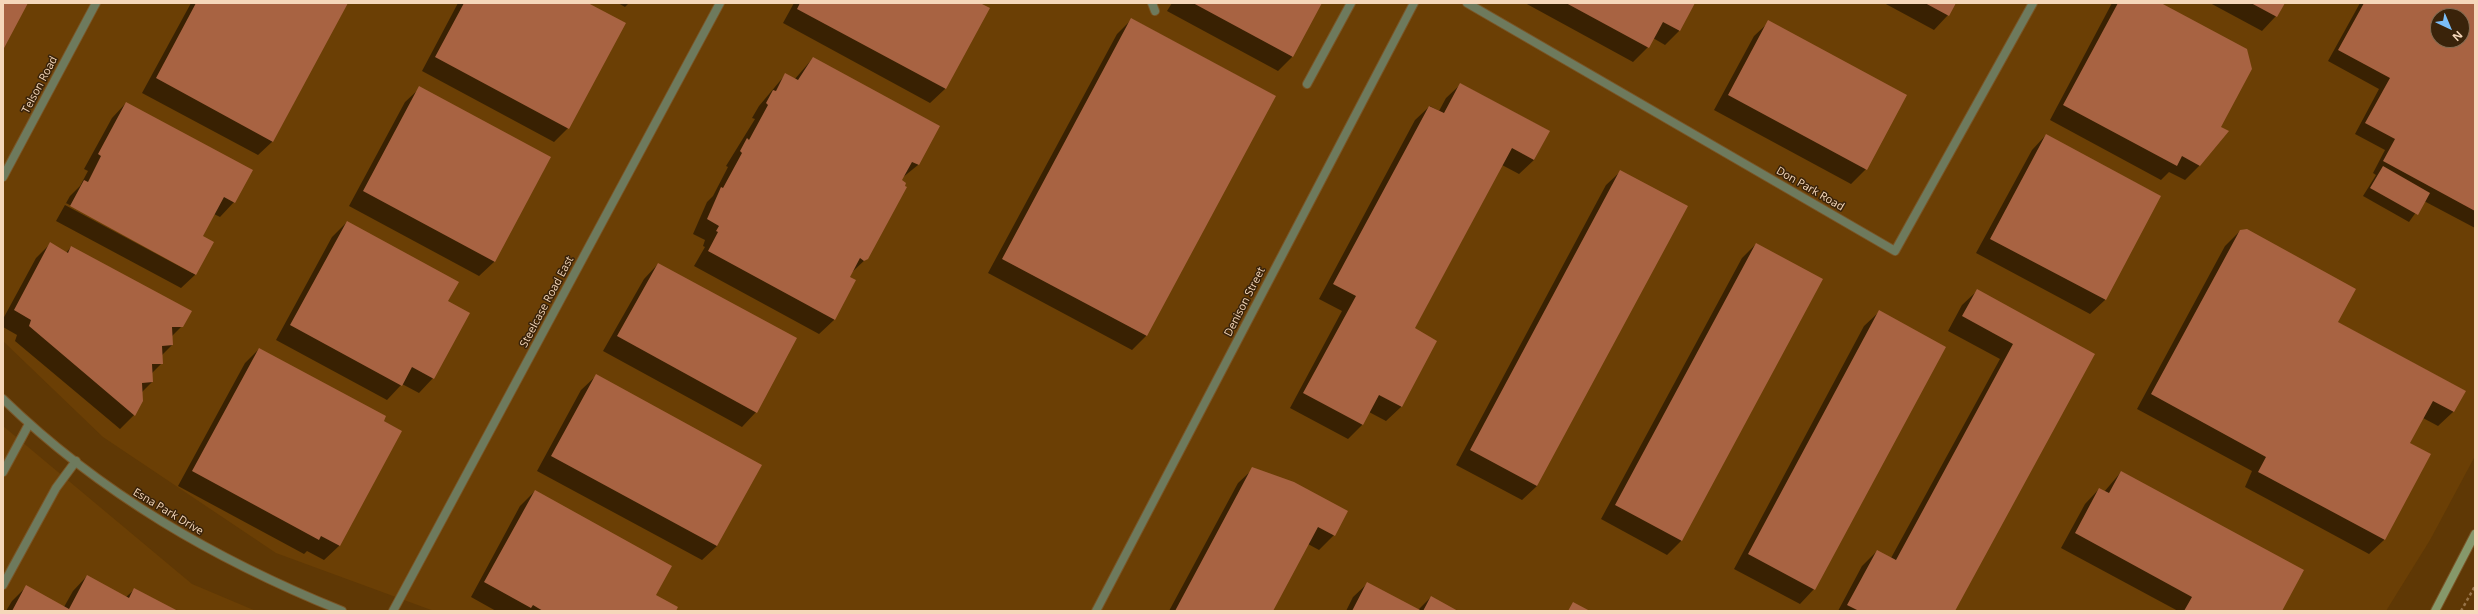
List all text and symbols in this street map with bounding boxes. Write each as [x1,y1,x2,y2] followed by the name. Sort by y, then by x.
[2430,8,2470,48] north arrow
[2450,28,2466,45] text: N
[19,54,61,116] street label: Telson Road
[1774,164,1846,214] street label: Don Park Road
[517,254,577,350] street label: Steelcase Road East
[1222,265,1268,339] street label: Denison Street
[130,486,206,538] street label: Esna Park Drive

